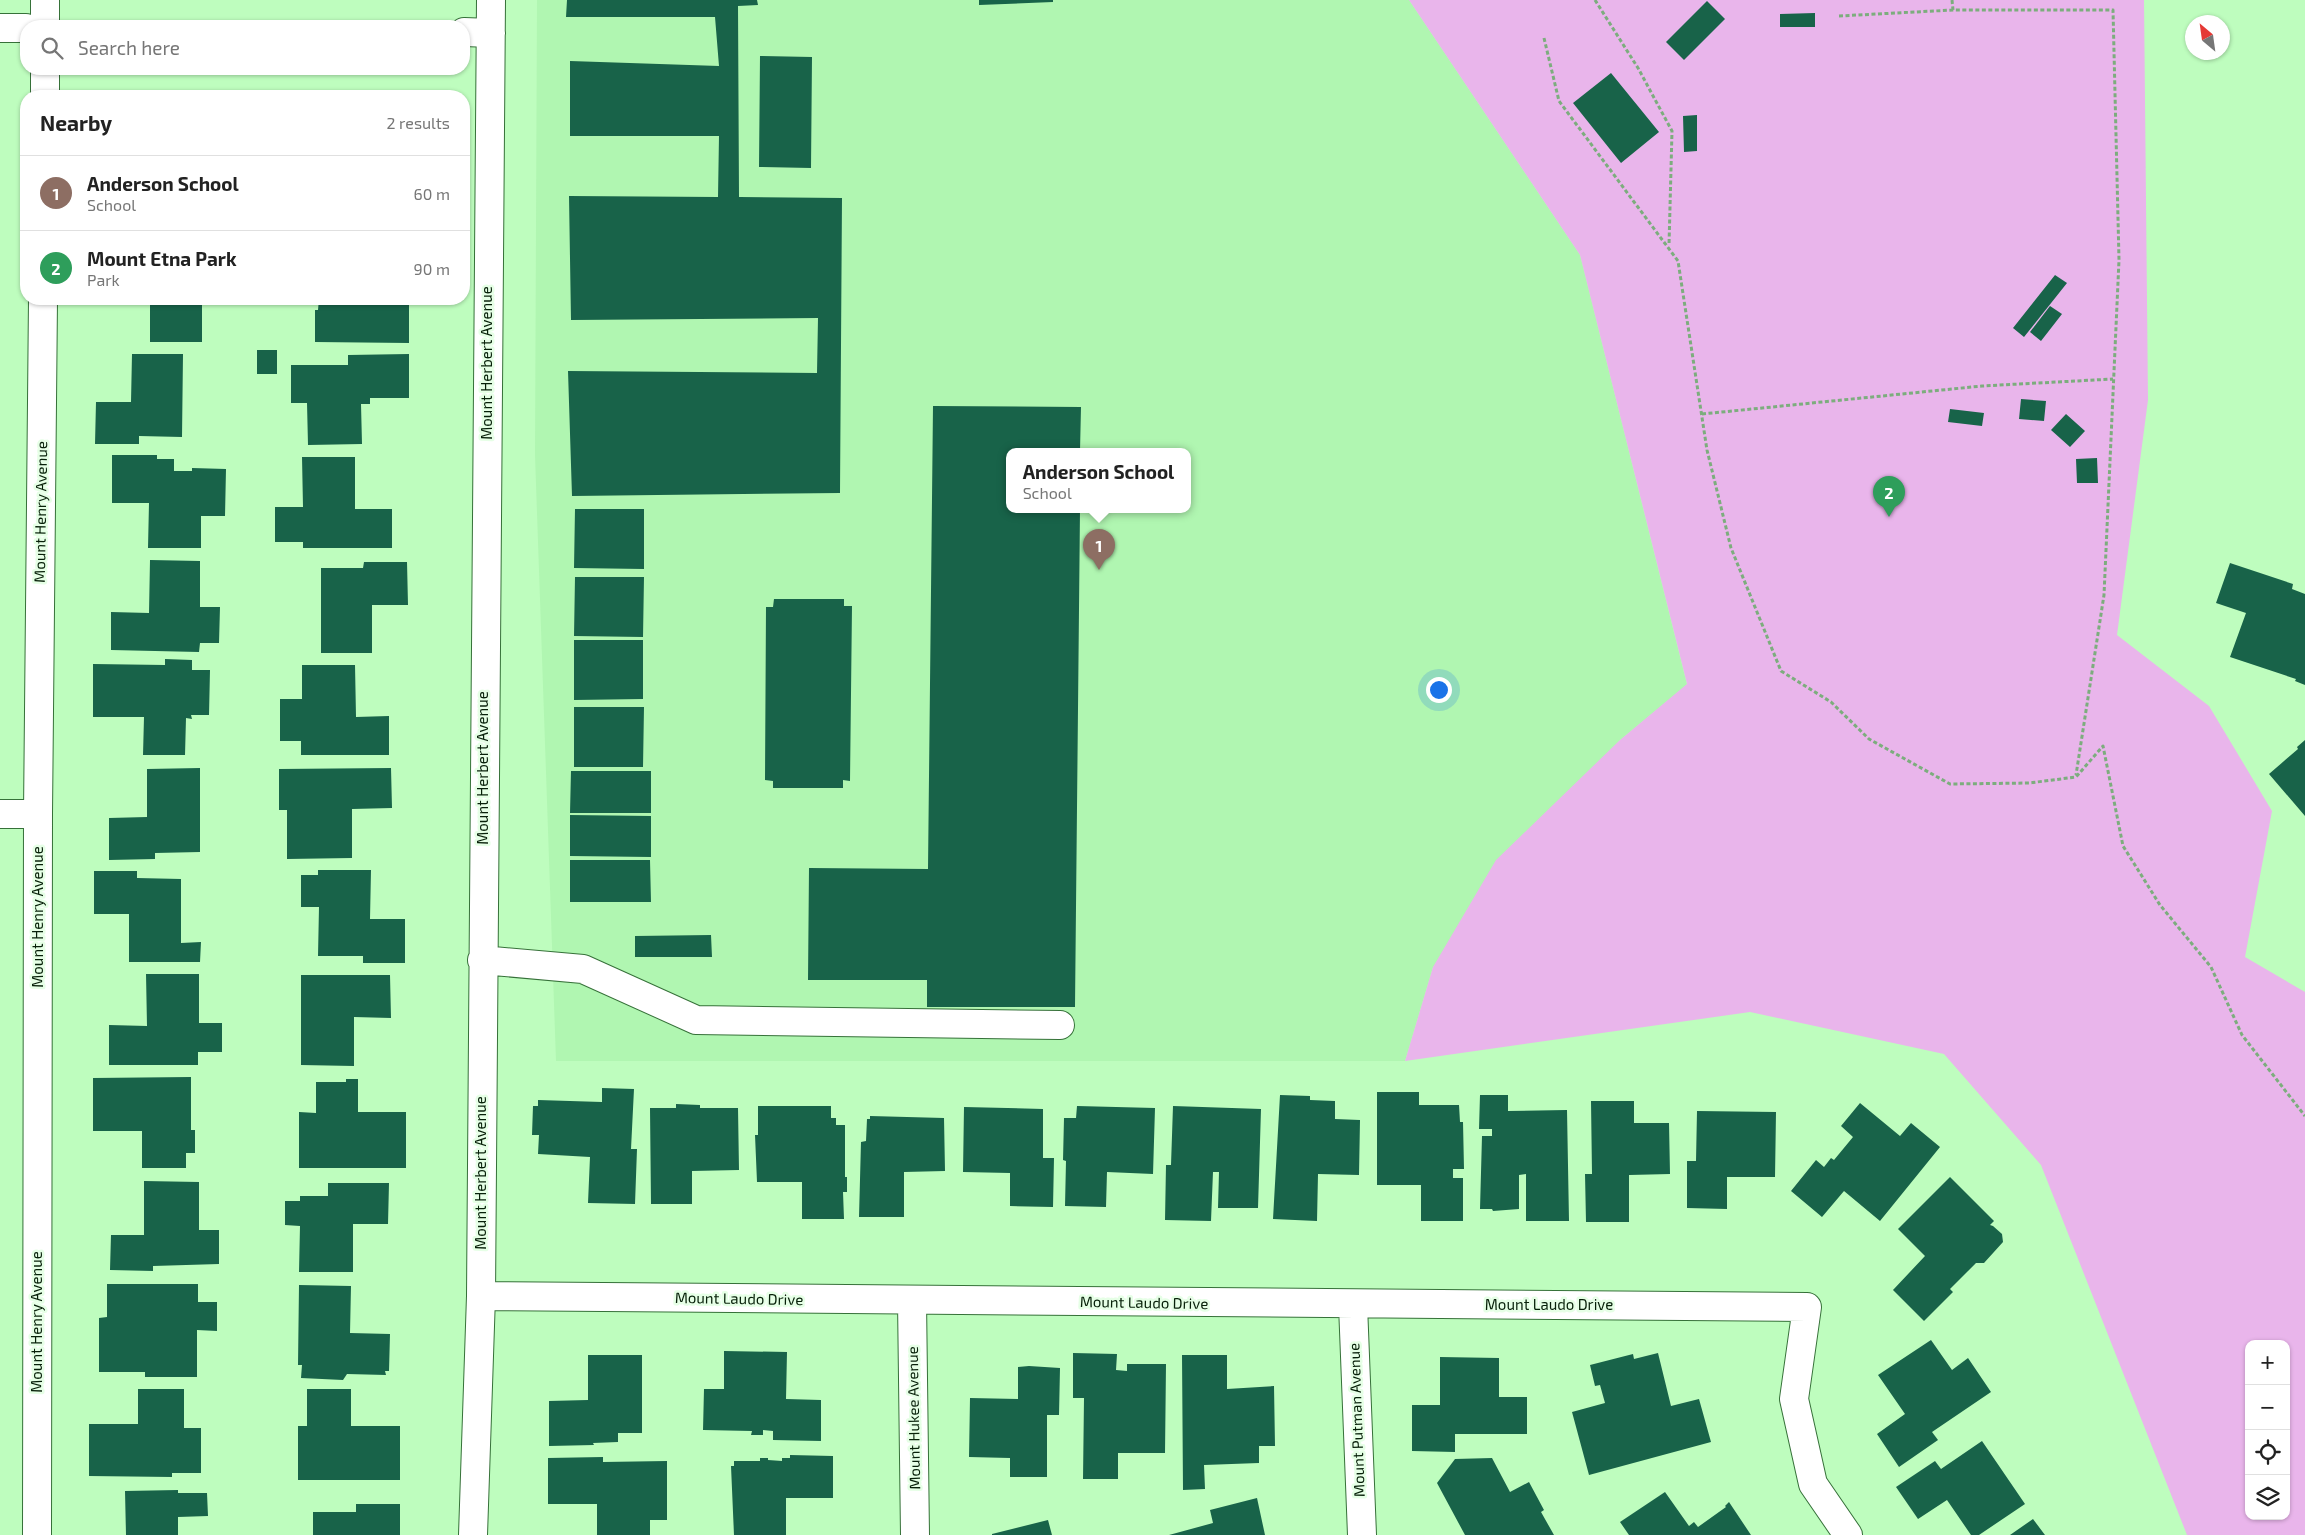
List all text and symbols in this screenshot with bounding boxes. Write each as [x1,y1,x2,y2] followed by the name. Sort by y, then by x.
[2185,15,2230,60] north arrow
[20,20,470,75] search box
[38,34,66,62] icon: search
[78,36,180,59] text: Search here
[40,110,112,135] text: Nearby
[387,113,450,132] text: 2 results
[87,172,239,195] text: Anderson School
[53,184,59,203] text: 1
[414,184,450,203] text: 60 m
[87,195,136,214] text: School
[87,247,237,270] text: Mount Etna Park
[51,259,61,278] text: 2
[414,259,450,278] text: 90 m
[87,270,120,289] text: Park
[477,286,495,440] street label: Mount Herbert Avenue
[30,441,50,583] street label: Mount Henry Avenue
[1006,448,1191,513] popup
[1023,460,1174,483] text: Anderson School
[1873,476,1905,517] pin: 2
[1023,483,1072,502] text: School
[1083,529,1115,570] pin: 1
[1426,677,1452,703] your location
[473,691,491,845] street label: Mount Herbert Avenue
[28,846,46,988] street label: Mount Henry Avenue
[471,1096,489,1250] street label: Mount Herbert Avenue
[27,1251,45,1393] street label: Mount Henry Avenue
[675,1288,803,1308] street label: Mount Laudo Drive
[1080,1292,1208,1312] street label: Mount Laudo Drive
[1485,1295,1613,1313] street label: Mount Laudo Drive
[2245,1340,2290,1520] map controls
[2245,1340,2290,1385] button: +
[1344,1343,1368,1498] street label: Mount Putman Avenue
[903,1346,923,1490] street label: Mount Hukee Avenue
[2245,1385,2290,1430] button: −
[2245,1430,2290,1475] button: locate
[2245,1475,2290,1520] button: layers

